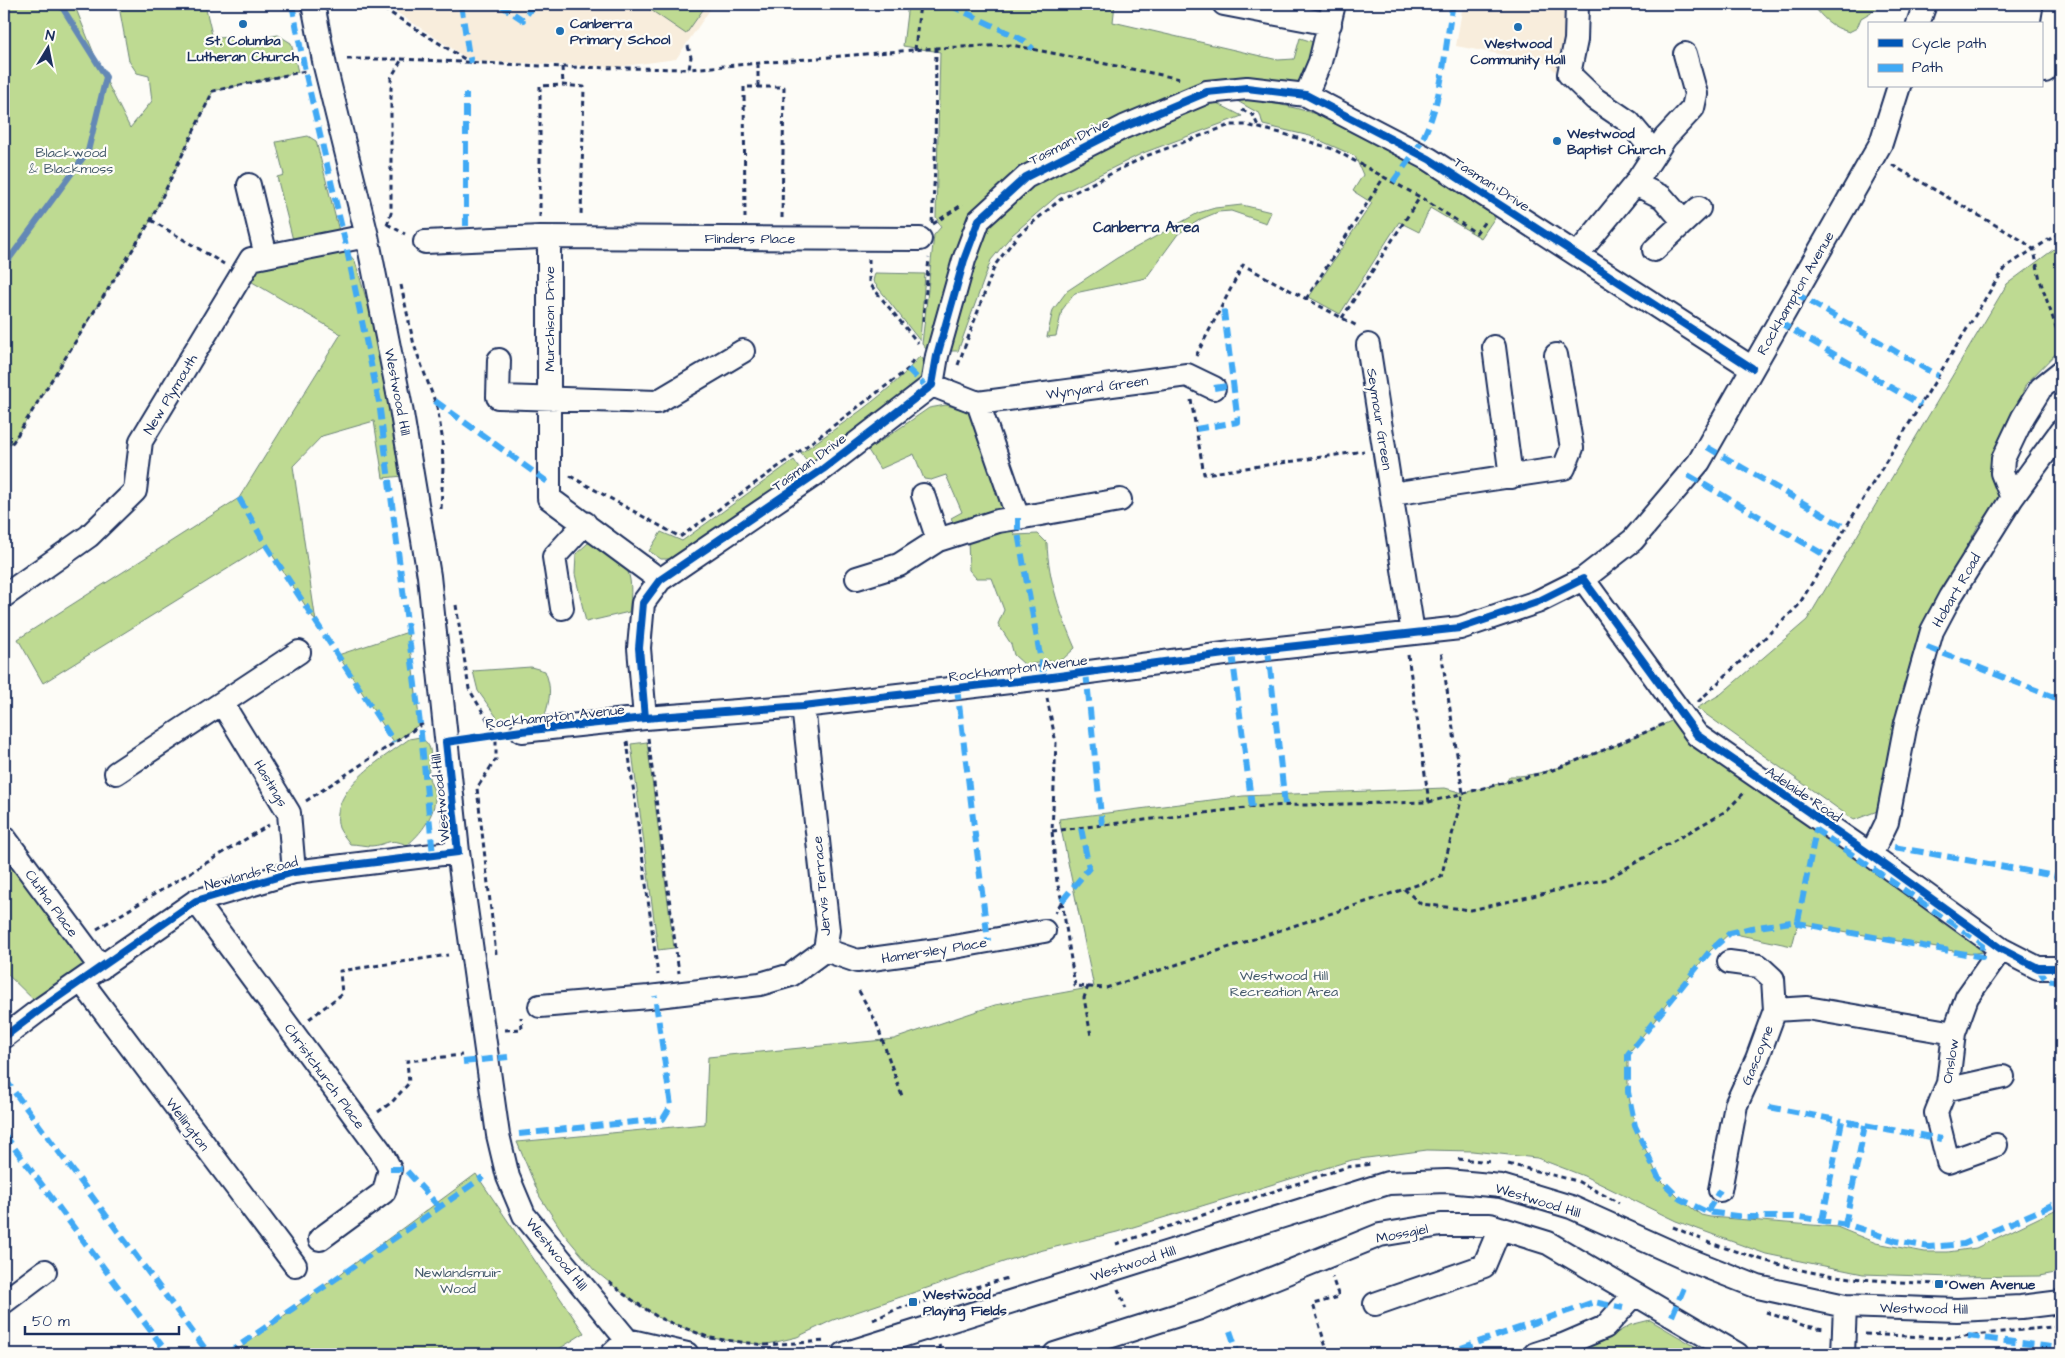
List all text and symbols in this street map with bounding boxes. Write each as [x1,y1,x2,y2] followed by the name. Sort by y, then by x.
[570,14,671,50] place label: Canberra Primary School
[237,18,249,30] marker: St. Columba Lutheran Church
[1512,21,1524,33] marker: Westwood Community Hall
[22,22,72,72] north arrow
[1868,22,2042,88] legend
[554,25,566,37] marker: Canberra Primary School
[44,26,56,47] text: N
[187,31,300,67] place label: St. Columba Lutheran Church
[1912,33,1987,55] text: Cycle path
[1471,34,1566,70] place label: Westwood Community Hall
[1912,57,1943,78] text: Path
[1026,113,1113,171] street label: Tasman Drive
[1566,124,1666,160] place label: Westwood Baptist Church
[1551,135,1563,147] marker: Westwood Baptist Church
[29,143,113,179] park label: Blackwood & Blackmoss
[1449,153,1534,217] street label: Tasman Drive
[1093,217,1199,238] district label: Canberra Area
[1752,228,1840,359] street label: Rockhampton Avenue
[705,229,796,249] street label: Flinders Place
[540,266,560,372] street label: Murchison Drive
[379,347,415,437] street label: Westwood Hill
[139,350,203,438] street label: New Plymouth
[1361,367,1397,472] street label: Seymour Green
[1045,371,1149,405] street label: Wynyard Green
[768,429,851,497] street label: Tasman Drive
[1928,550,1986,631] street label: Hobart Road
[948,651,1089,687] street label: Rockhampton Avenue
[485,700,626,734] street label: Rockhampton Avenue
[426,753,456,843] street label: Westwood Hill
[248,756,292,811] street label: Hastings
[1762,762,1845,828] street label: Adelaide Road
[808,835,836,937] street label: Jervis Terrace
[202,852,300,896] street label: Newlands Road
[20,866,83,942] street label: Clutha Place
[880,933,989,969] street label: Hamersley Place
[1230,966,1338,1002] park label: Westwood Hill Recreation Area
[279,1020,370,1134] street label: Christchurch Place
[1737,1022,1779,1088] street label: Gascoyne
[1938,1037,1964,1085] street label: Onslow
[161,1094,214,1155] street label: Wellington
[1493,1178,1583,1223] street label: Westwood Hill
[521,1214,592,1295] street label: Westwood Hill
[1374,1219,1430,1249] street label: Mossgiel
[1088,1241,1178,1287] street label: Westwood Hill
[415,1263,501,1299] park label: Newlandsmuir Wood
[1949,1275,2036,1295] place label: Owen Avenue
[1933,1278,1945,1290] marker: Owen Avenue
[922,1285,1007,1322] place label: Westwood Playing Fields
[907,1296,919,1308] marker: Westwood Playing Fields
[1880,1298,1968,1320] street label: Westwood Hill
[25,1303,179,1335] scale bar
[32,1311,70,1332] text: 50 m

